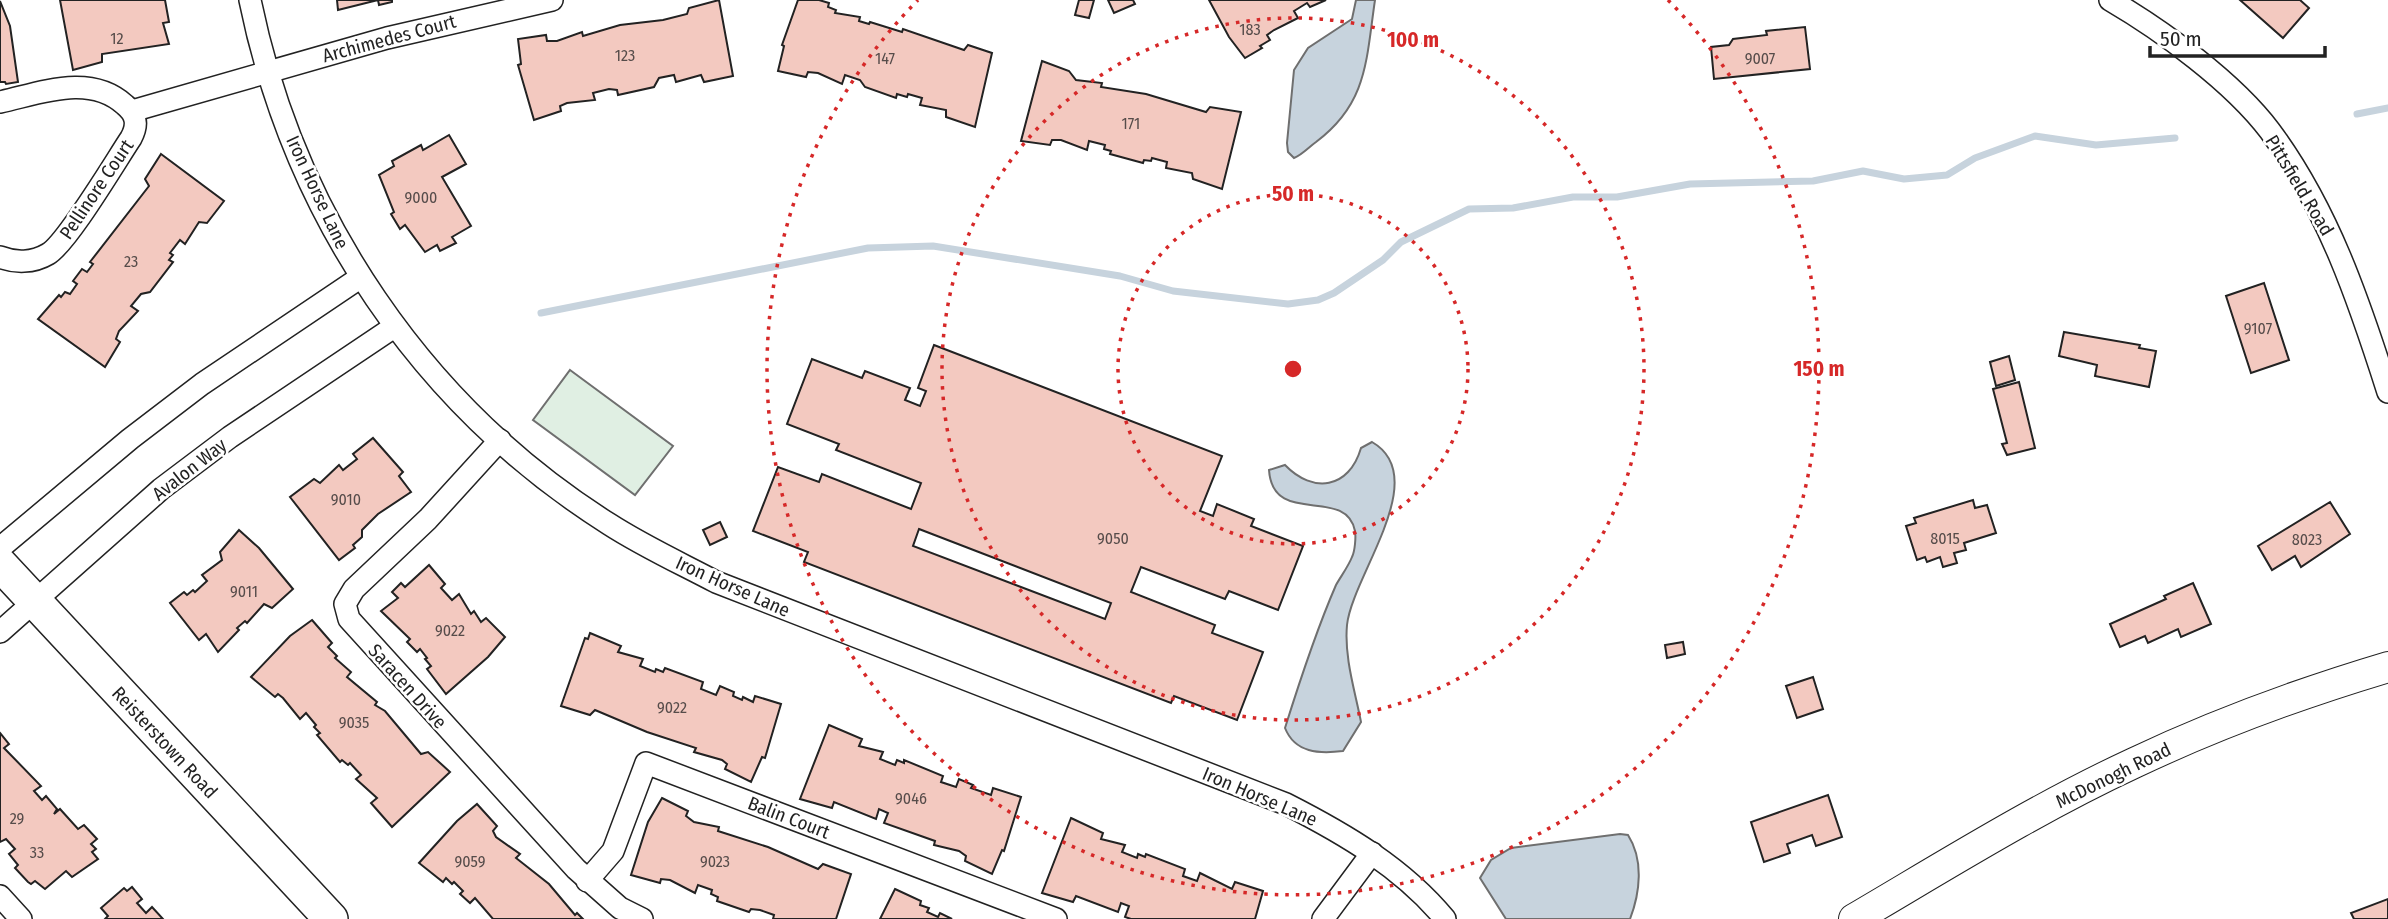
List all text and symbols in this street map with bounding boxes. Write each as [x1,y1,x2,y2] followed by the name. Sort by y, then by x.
[320,9,459,67] street label: Archimedes Court
[2150,14,2325,58] scale bar
[1239,20,1261,39] house number: 183
[2160,26,2202,52] text: 50 m
[1387,27,1439,53] text: 100 m
[110,29,124,48] house number: 12
[615,46,635,65] house number: 123
[875,49,896,68] house number: 147
[1745,49,1776,68] house number: 9007
[1122,114,1140,133] house number: 171
[2260,131,2339,240] street label: Pittsfield Road
[281,132,354,253] street label: Iron Horse Lane
[55,134,139,244] street label: Pellinore Court
[1272,181,1314,207] text: 50 m
[405,188,437,207] house number: 9000
[124,252,138,271] house number: 23
[2244,319,2273,338] house number: 9107
[1793,356,1845,382] text: 150 m
[1281,357,1305,381] centre of rings
[148,433,231,506] street label: Avalon Way
[331,490,361,509] house number: 9010
[1097,529,1129,548] house number: 9050
[1930,529,1960,548] house number: 8015
[2292,530,2322,549] house number: 8023
[672,551,793,622] street label: Iron Horse Lane
[230,582,258,601] house number: 9011
[435,621,465,640] house number: 9022
[364,639,452,733] street label: Saracen Drive
[107,682,222,803] street label: Reisterstown Road
[657,698,687,717] house number: 9022
[339,713,369,732] house number: 9035
[2052,738,2175,813] street label: McDonogh Road
[1199,762,1321,831] street label: Iron Horse Lane
[895,789,927,808] house number: 9046
[745,791,834,844] street label: Balin Court
[10,809,25,828] house number: 29
[30,843,44,862] house number: 33
[455,852,486,871] house number: 9059
[700,852,730,871] house number: 9023

